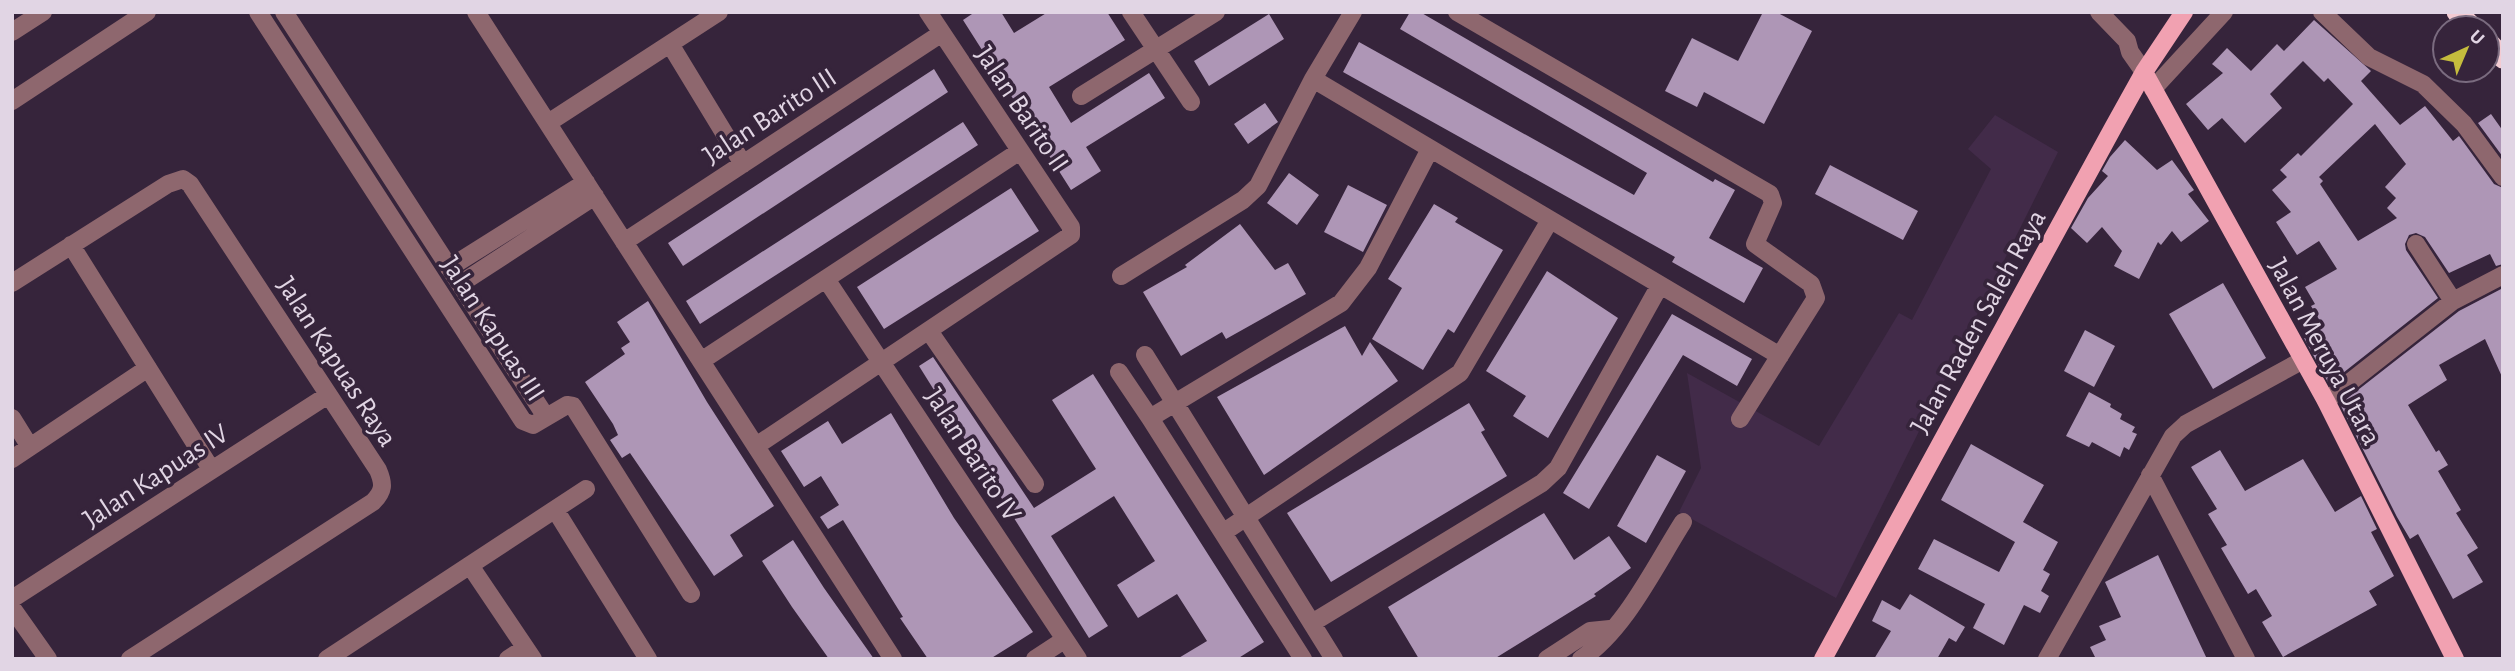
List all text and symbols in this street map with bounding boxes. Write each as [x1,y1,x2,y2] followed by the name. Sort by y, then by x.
[2431,14,2501,84] north arrow
[2466,27,2488,49] text: U
[969,41,1074,177] street label: Jalan Barito II
[698,63,842,170] street label: Jalan Barito III
[1906,206,2052,438] street label: Jalan Raden Saleh Raya
[435,252,549,407] street label: Jalan Kapuas III
[2263,254,2385,450] street label: Jalan Meruya Utara
[271,272,402,452] street label: Jalan Kapuas Raya
[919,383,1026,527] street label: Jalan Barito IV
[78,419,234,534] street label: Jalan Kapuas IV

